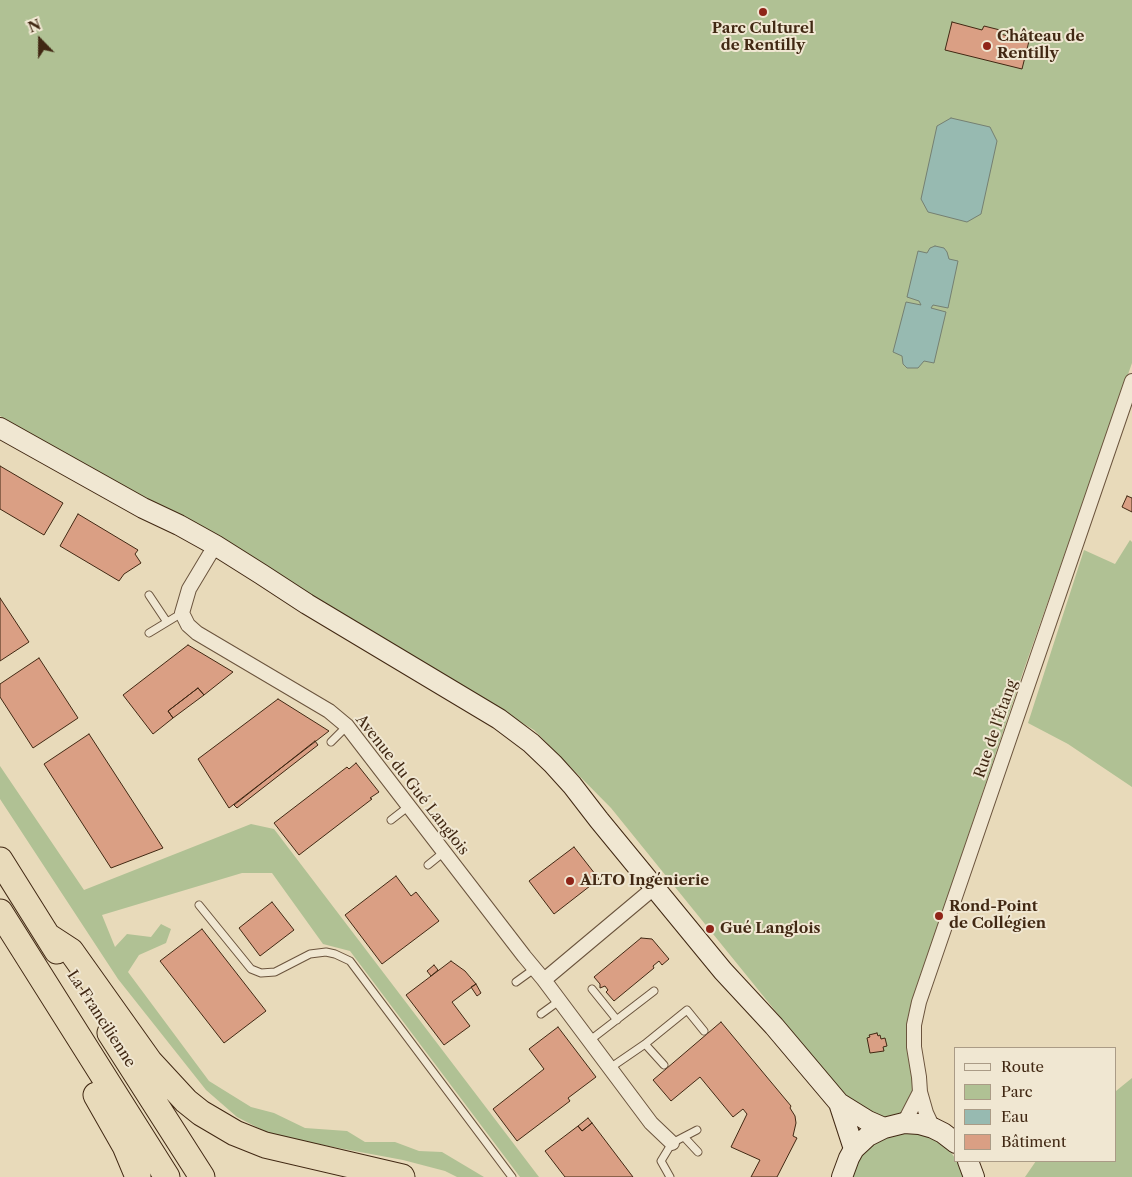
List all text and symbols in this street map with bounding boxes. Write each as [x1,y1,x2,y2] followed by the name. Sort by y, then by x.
[757,6,769,18] marker: Parc Culturel de Rentilly
[15,15,65,65] north arrow
[25,15,43,37] text: N
[712,20,814,55] place label: Parc Culturel de Rentilly
[997,28,1084,63] place label: Château de Rentilly
[981,40,993,52] marker: Château de Rentilly
[971,678,1021,780] street label: Rue de l'Étang
[352,711,472,859] street label: Avenue du Gué Langlois
[580,872,709,890] place label: ALTO Ingénierie
[564,875,576,887] marker: ALTO Ingénierie
[949,898,1046,933] place label: Rond-Point de Collégien
[933,910,945,922] marker: Rond-Point de Collégien
[720,920,820,938] place label: Gué Langlois
[704,923,716,935] marker: Gué Langlois
[63,967,139,1071] street label: La Francilienne
[954,1047,1117,1162] legend
[1001,1057,1044,1076] text: Route
[1001,1082,1033,1101] text: Parc
[1001,1107,1029,1126] text: Eau
[1001,1132,1066,1151] text: Bâtiment

